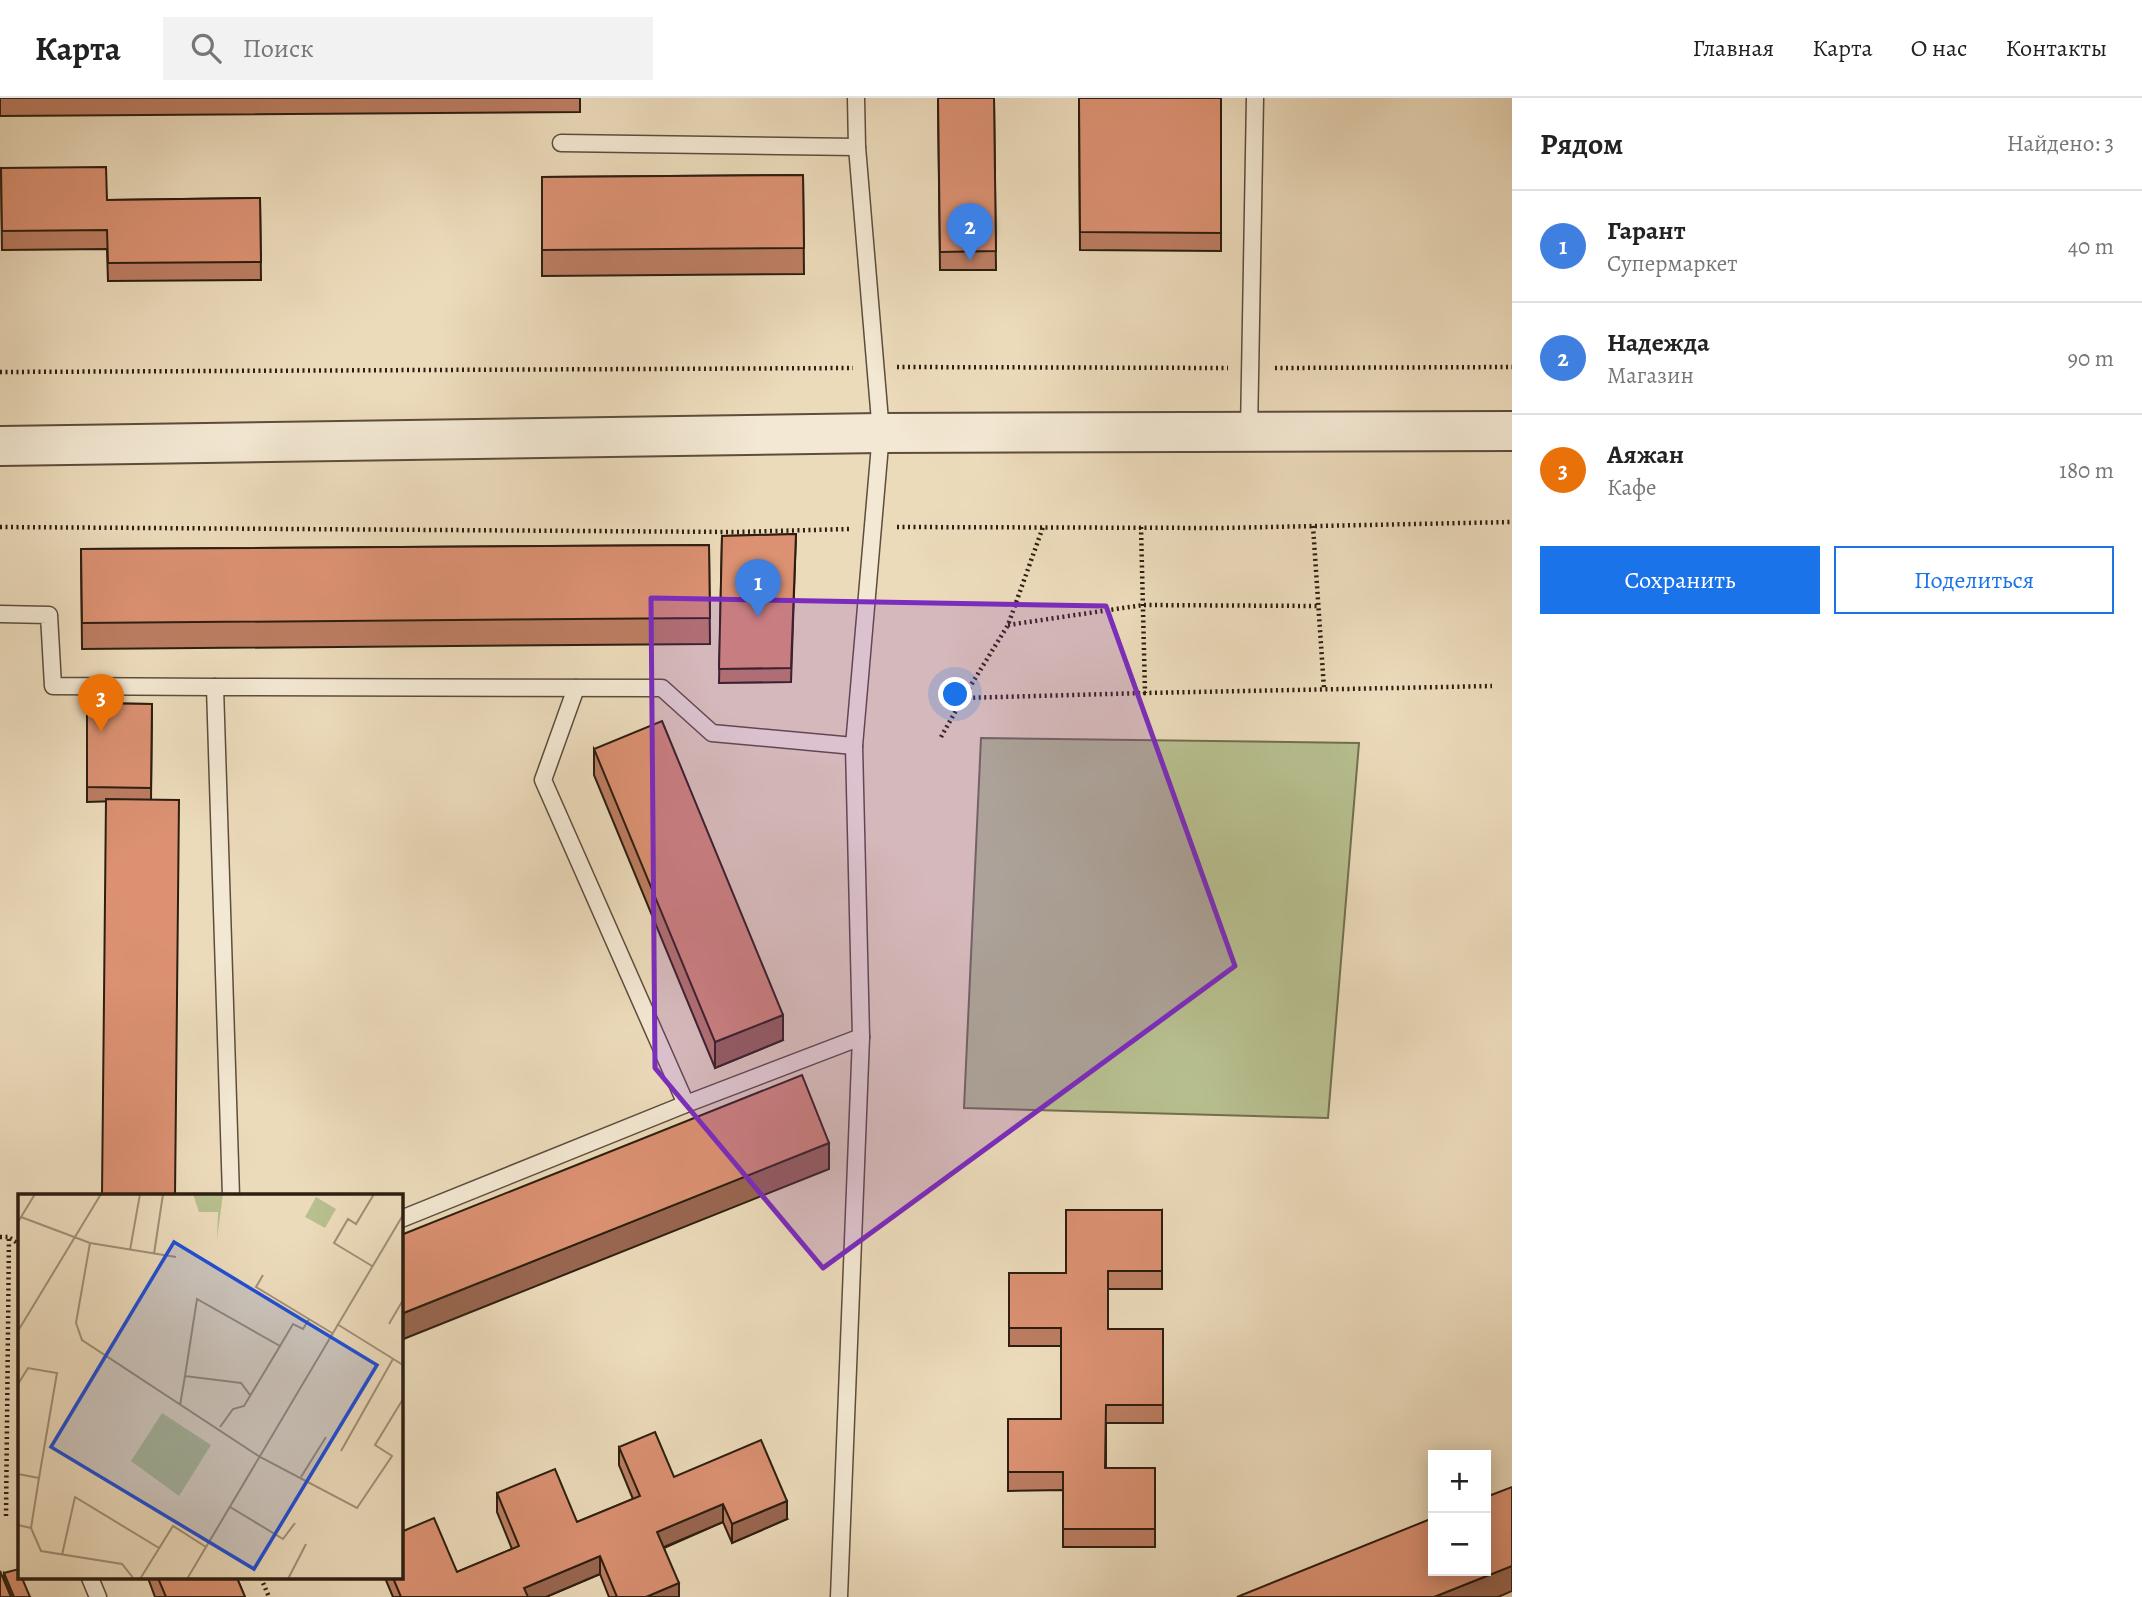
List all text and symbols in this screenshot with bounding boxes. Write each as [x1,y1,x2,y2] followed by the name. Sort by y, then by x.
[163,17,653,80] search box
[35,26,121,71] text: Карта
[187,29,225,67] icon: search
[243,31,314,66] text: Поиск
[1693,32,1774,64] text: Главная
[1812,32,1873,64] text: Карта
[1911,32,1967,64] text: О нас
[2005,32,2107,64] text: Контакты
[1540,124,1623,164] text: Рядом
[2007,128,2114,159] text: Найдено: 3
[947,203,993,261] pin: 2
[1607,213,1686,248] text: Гарант
[1559,231,1567,262] text: 1
[2068,231,2114,262] text: 40 m
[1607,248,1738,279] text: Супермаркет
[1607,325,1710,360] text: Надежда
[1557,343,1569,374] text: 2
[2068,343,2114,374] text: 90 m
[1607,360,1694,391] text: Магазин
[1607,437,1684,472] text: Аяжан
[1558,455,1568,486] text: 3
[2059,455,2114,486] text: 180 m
[1607,472,1657,503] text: Кафе
[1540,546,1820,614] button: Сохранить
[1834,546,2114,614] button: Поделиться
[735,559,781,617] pin: 1
[78,674,124,732] pin: 3
[938,677,972,711] your location
[18,1194,402,1580] inset map
[1428,1450,1491,1576] map controls
[1428,1450,1491,1513] button: +
[1428,1513,1491,1576] button: −

